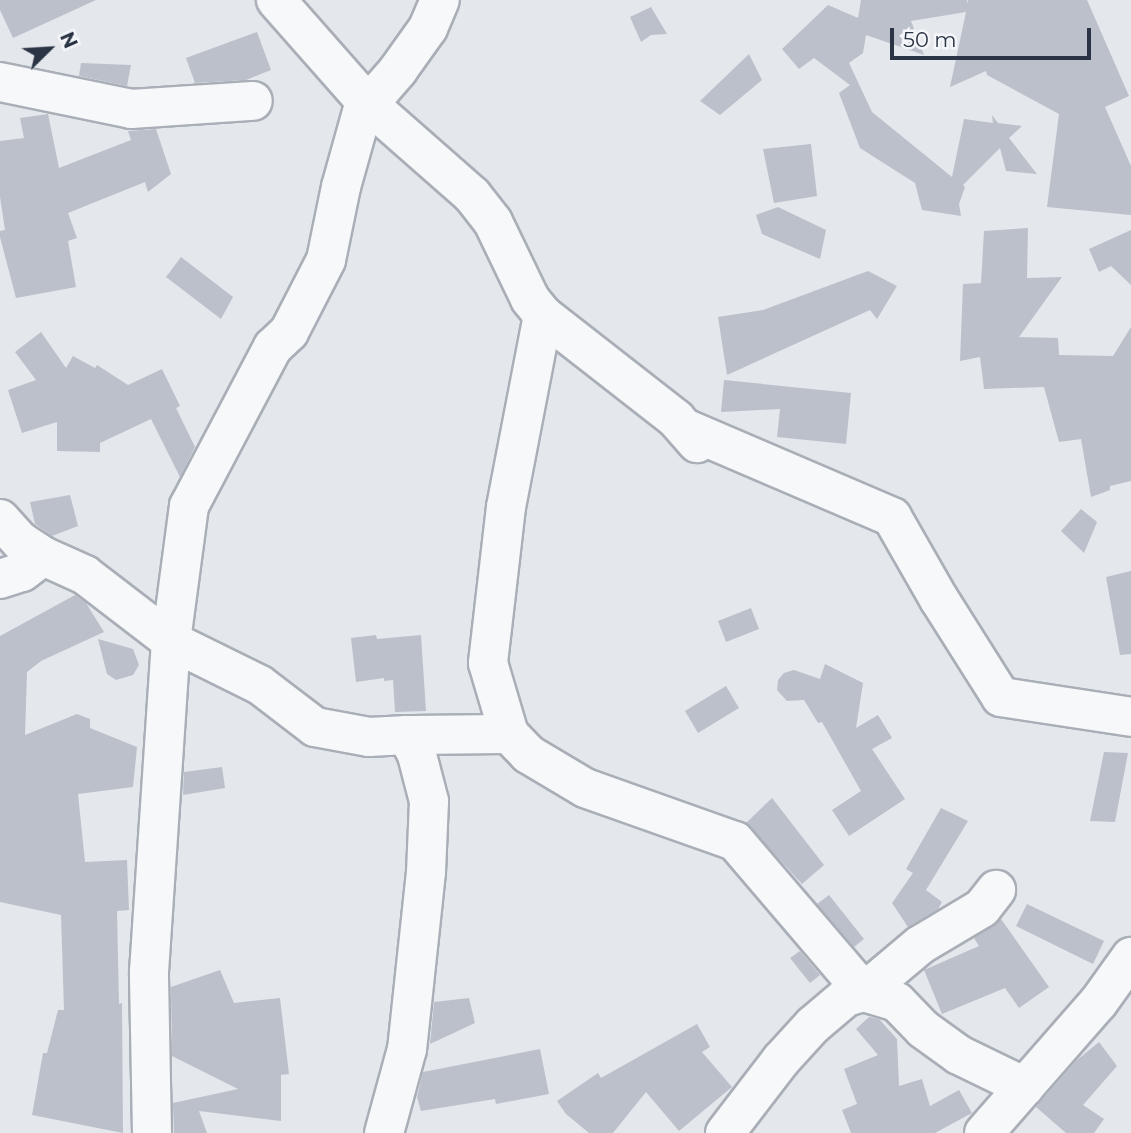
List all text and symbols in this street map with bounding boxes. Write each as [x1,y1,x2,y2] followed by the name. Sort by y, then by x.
[14,14,84,84] north arrow
[893,14,1094,58] scale bar
[903,27,957,52] text: 50 m
[55,29,82,52] text: N

